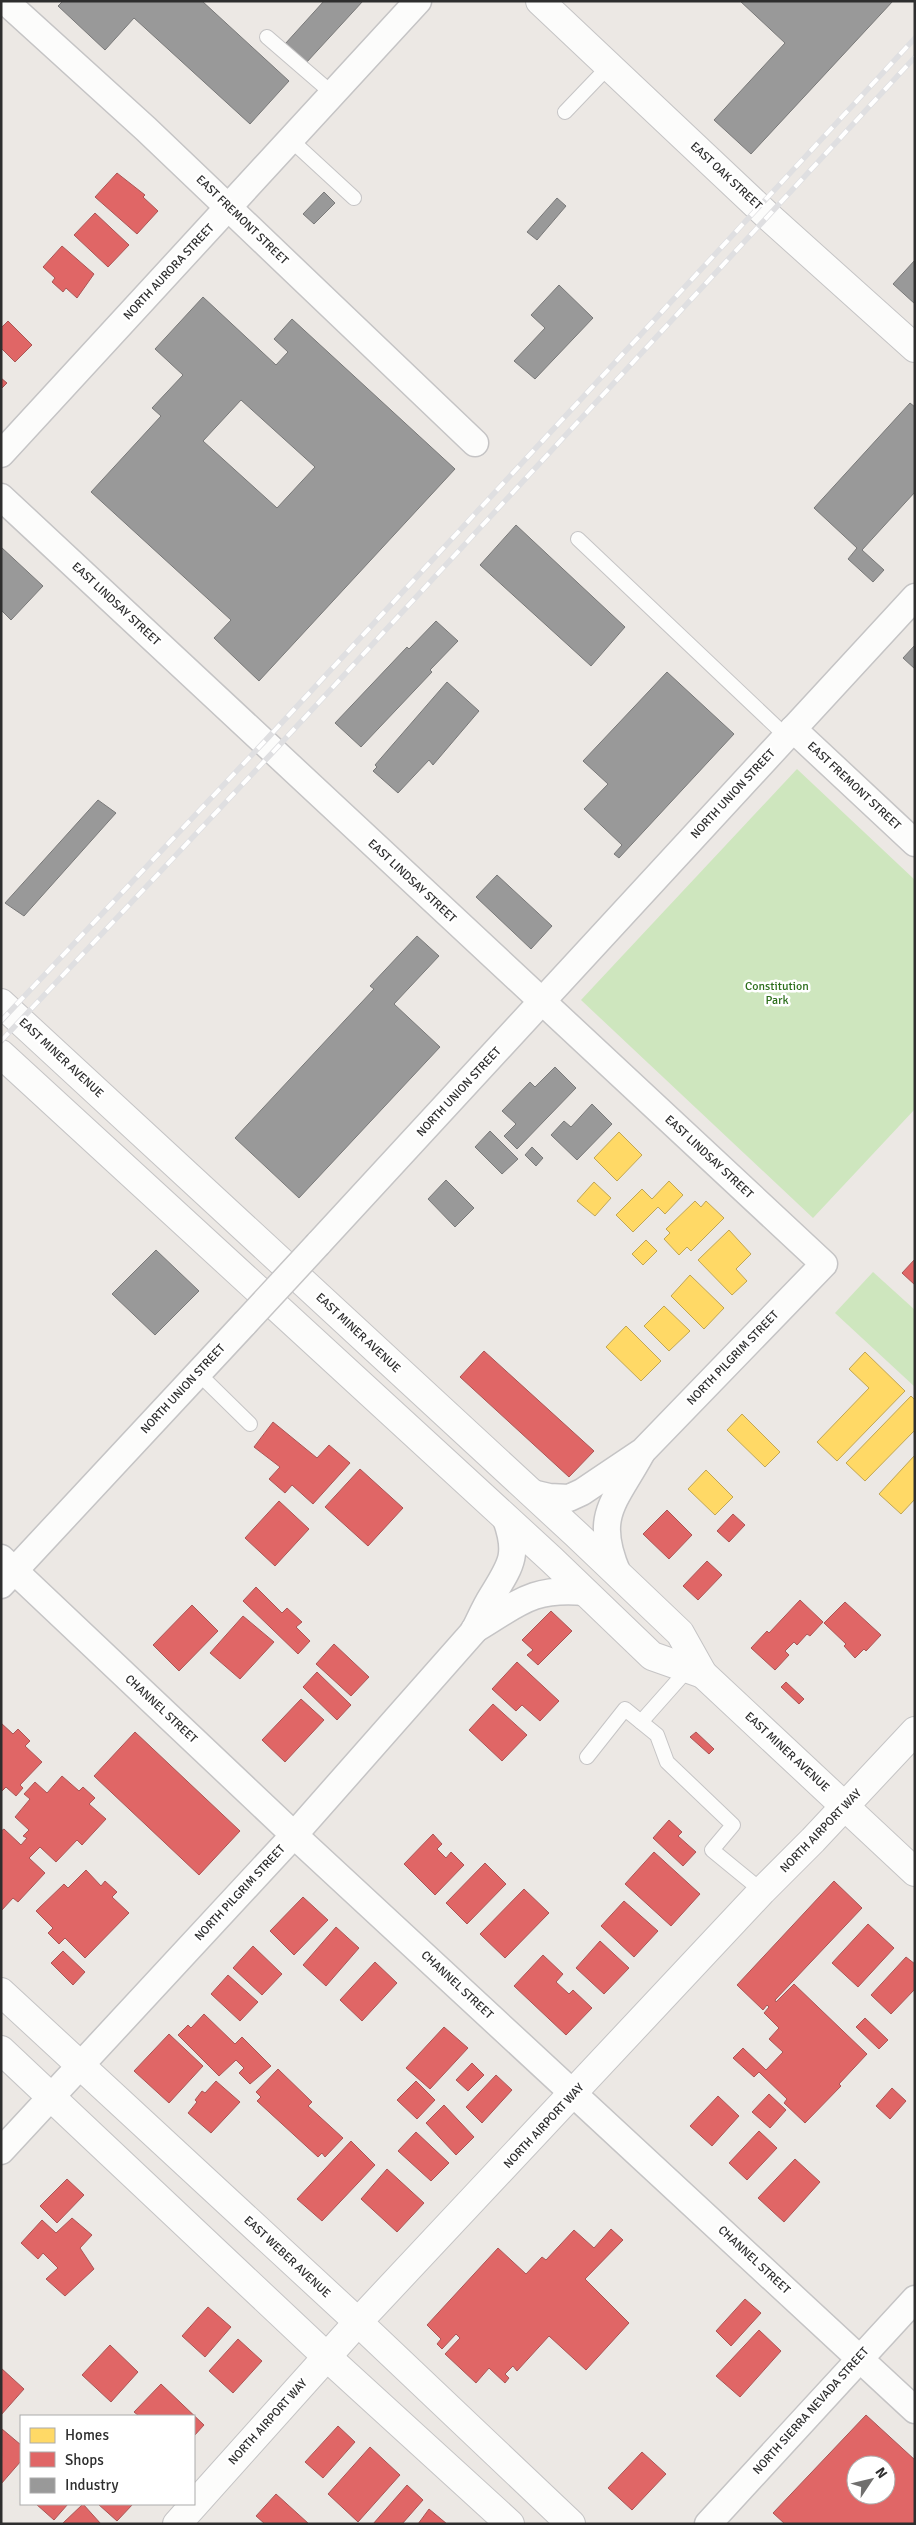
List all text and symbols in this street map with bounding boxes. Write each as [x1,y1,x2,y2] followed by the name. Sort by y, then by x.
[687,139,765,213] street label: EAST OAK STREET
[193,172,291,268] street label: EAST FREMONT STREET
[121,221,217,323] street label: NORTH AURORA STREET
[69,559,163,649] street label: EAST LINDSAY STREET
[804,739,904,833] street label: EAST FREMONT STREET
[688,746,778,842] street label: NORTH UNION STREET
[365,836,459,926] street label: EAST LINDSAY STREET
[745,979,809,1008] park label: Constitution Park
[16,1015,107,1101] street label: EAST MINER AVENUE
[414,1044,504,1140] street label: NORTH UNION STREET
[662,1112,756,1202] street label: EAST LINDSAY STREET
[313,1290,404,1376] street label: EAST MINER AVENUE
[684,1308,782,1408] street label: NORTH PILGRIM STREET
[138,1341,228,1437] street label: NORTH UNION STREET
[122,1672,200,1746] street label: CHANNEL STREET
[742,1709,833,1795] street label: EAST MINER AVENUE
[777,1786,865,1876] street label: NORTH AIRPORT WAY
[192,1842,288,1944] street label: NORTH PILGRIM STREET
[418,1948,496,2022] street label: CHANNEL STREET
[501,2080,587,2172] street label: NORTH AIRPORT WAY
[240,2213,334,2301] street label: EAST WEBER AVENUE
[715,2223,793,2297] street label: CHANNEL STREET
[750,2344,872,2478] street label: NORTH SIERRA NEVADA STREET
[225,2376,311,2468] street label: NORTH AIRPORT WAY
[20,2415,195,2505] legend
[65,2426,109,2444] text: Homes
[65,2451,104,2469] text: Shops
[846,2455,896,2505] north arrow
[871,2464,891,2482] text: N
[65,2476,118,2494] text: Industry

